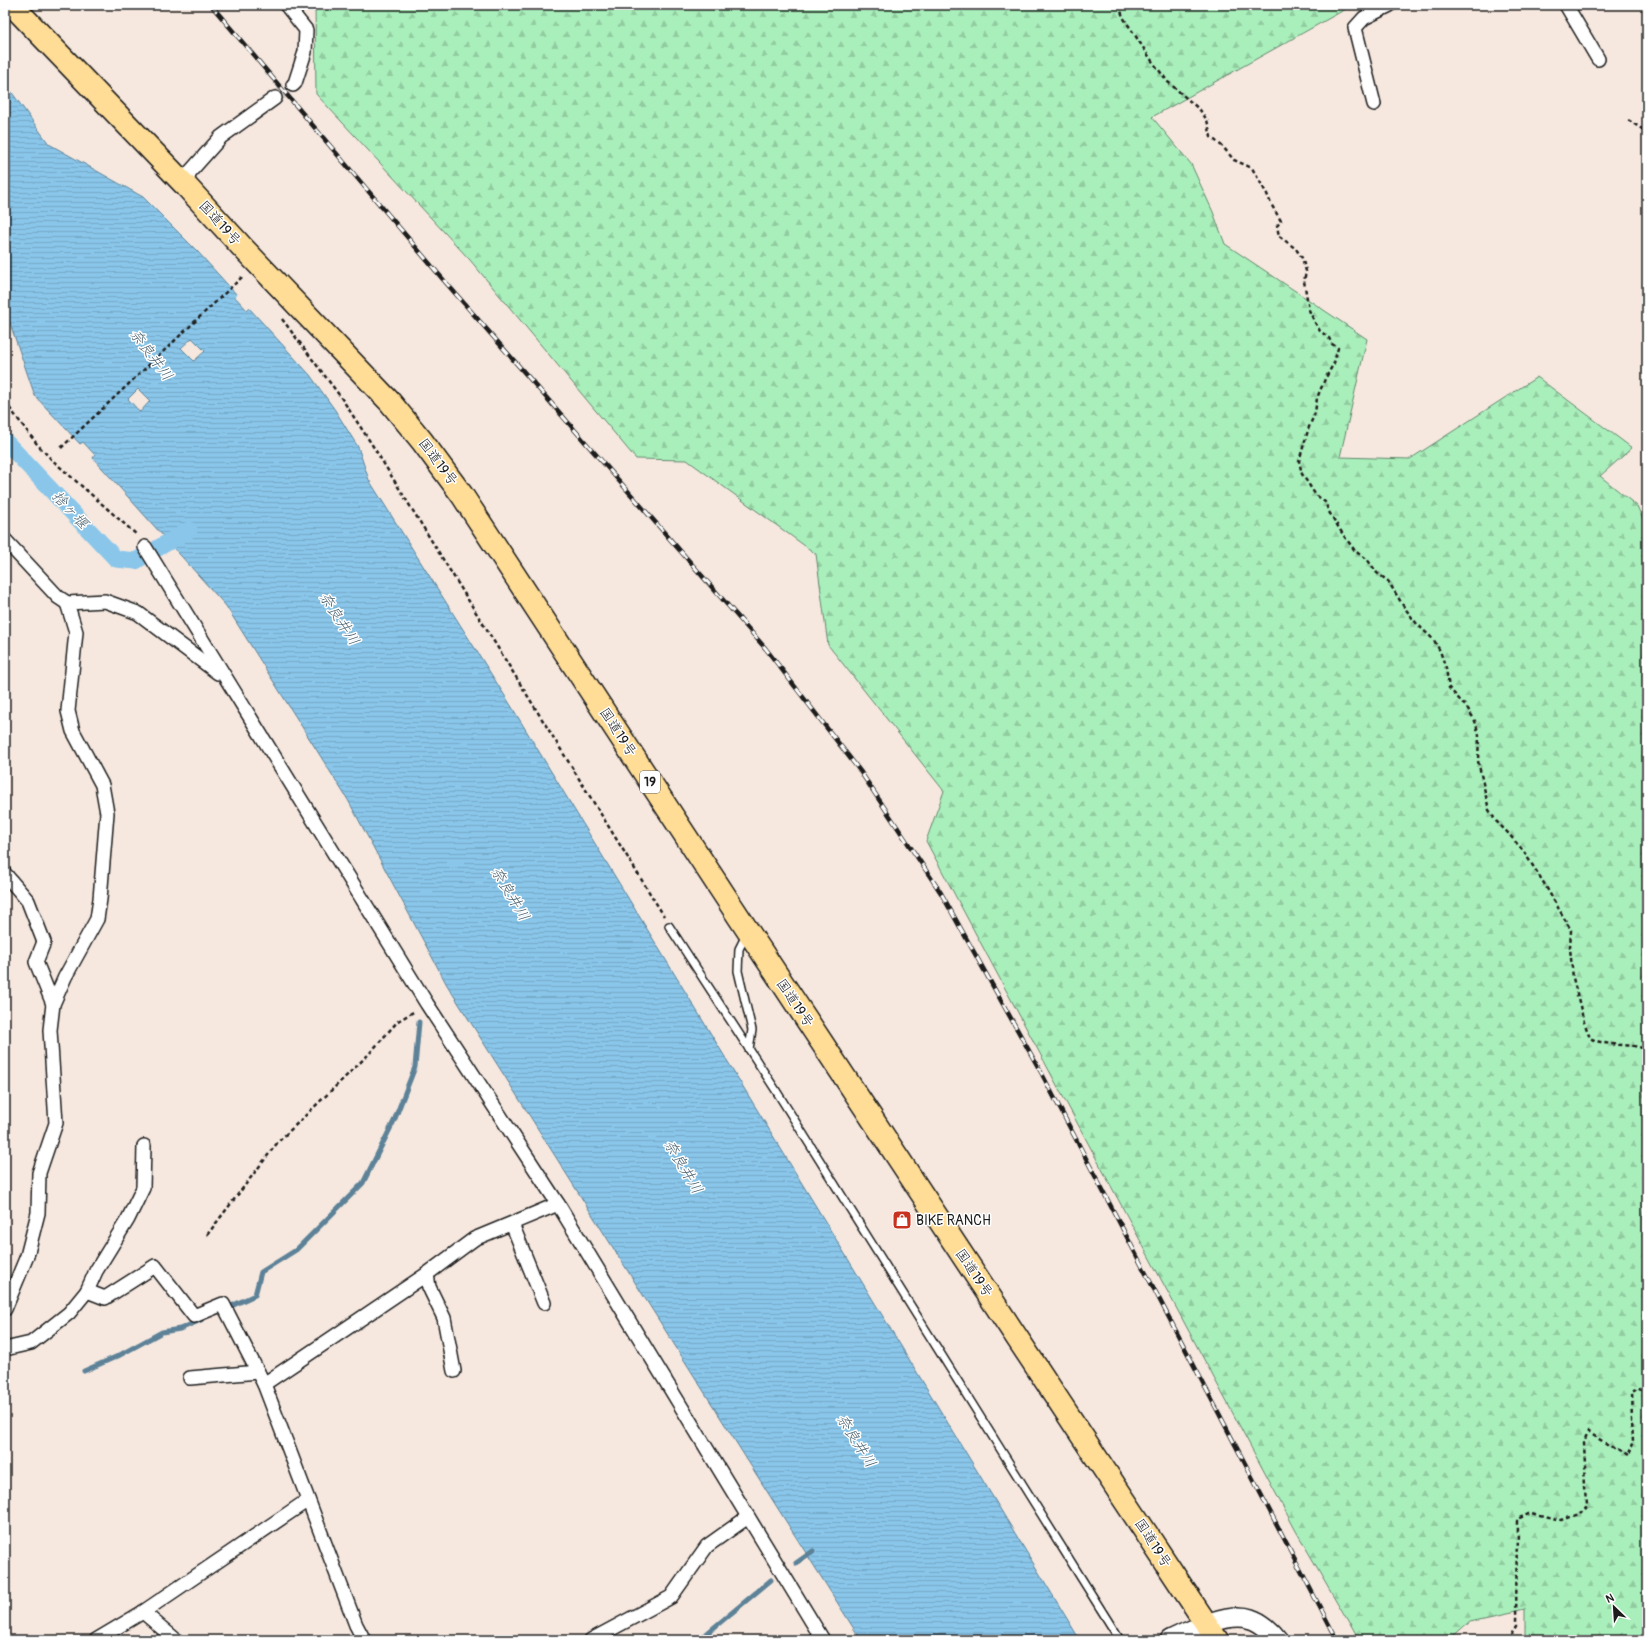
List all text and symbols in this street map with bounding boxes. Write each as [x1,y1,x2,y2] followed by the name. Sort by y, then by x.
[195,197,245,249] street label: 国道19号
[125,325,177,385] water label: 奈良井川
[415,435,461,489] street label: 国道19号
[48,487,94,534] water label: 捨ヶ堰
[315,589,363,649] water label: 奈良井川
[596,704,640,760] street label: 国道19号
[640,771,660,793] road number: 19
[486,863,534,925] water label: 奈良井川
[773,976,817,1030] street label: 国道19号
[659,1136,707,1198] water label: 奈良井川
[891,1209,913,1231] shop icon: BIKE RANCH
[916,1212,991,1229] place label: BIKE RANCH
[952,1246,996,1300] street label: 国道19号
[832,1411,880,1471] water label: 奈良井川
[1131,1515,1175,1571] street label: 国道19号
[1594,1587,1634,1627] north arrow
[1604,1591,1617,1606] text: N

